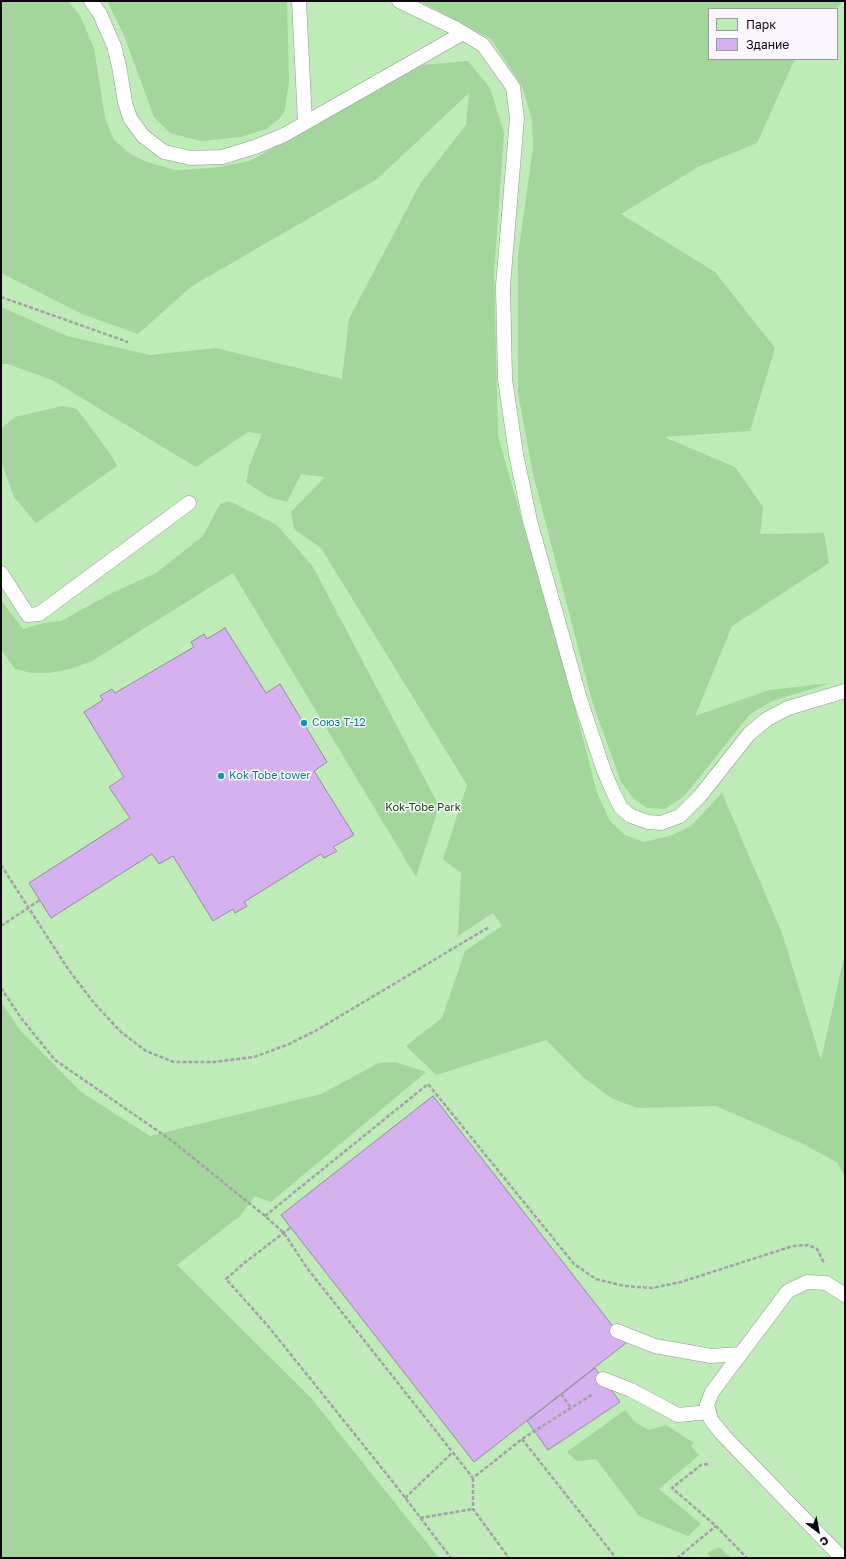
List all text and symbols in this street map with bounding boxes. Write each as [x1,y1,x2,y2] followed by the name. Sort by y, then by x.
[708,8,838,60] legend
[746,17,776,32] text: Парк
[746,37,789,52] text: Здание
[312,716,366,730] place label: Союз Т-12
[299,718,309,728] marker: Союз Т-12
[229,769,311,783] place label: Kok Tobe tower
[216,771,226,781] marker: Kok Tobe tower
[385,801,461,815] park label: Kok-Tobe Park
[798,1511,838,1551] north arrow
[818,1534,831,1549] text: С

